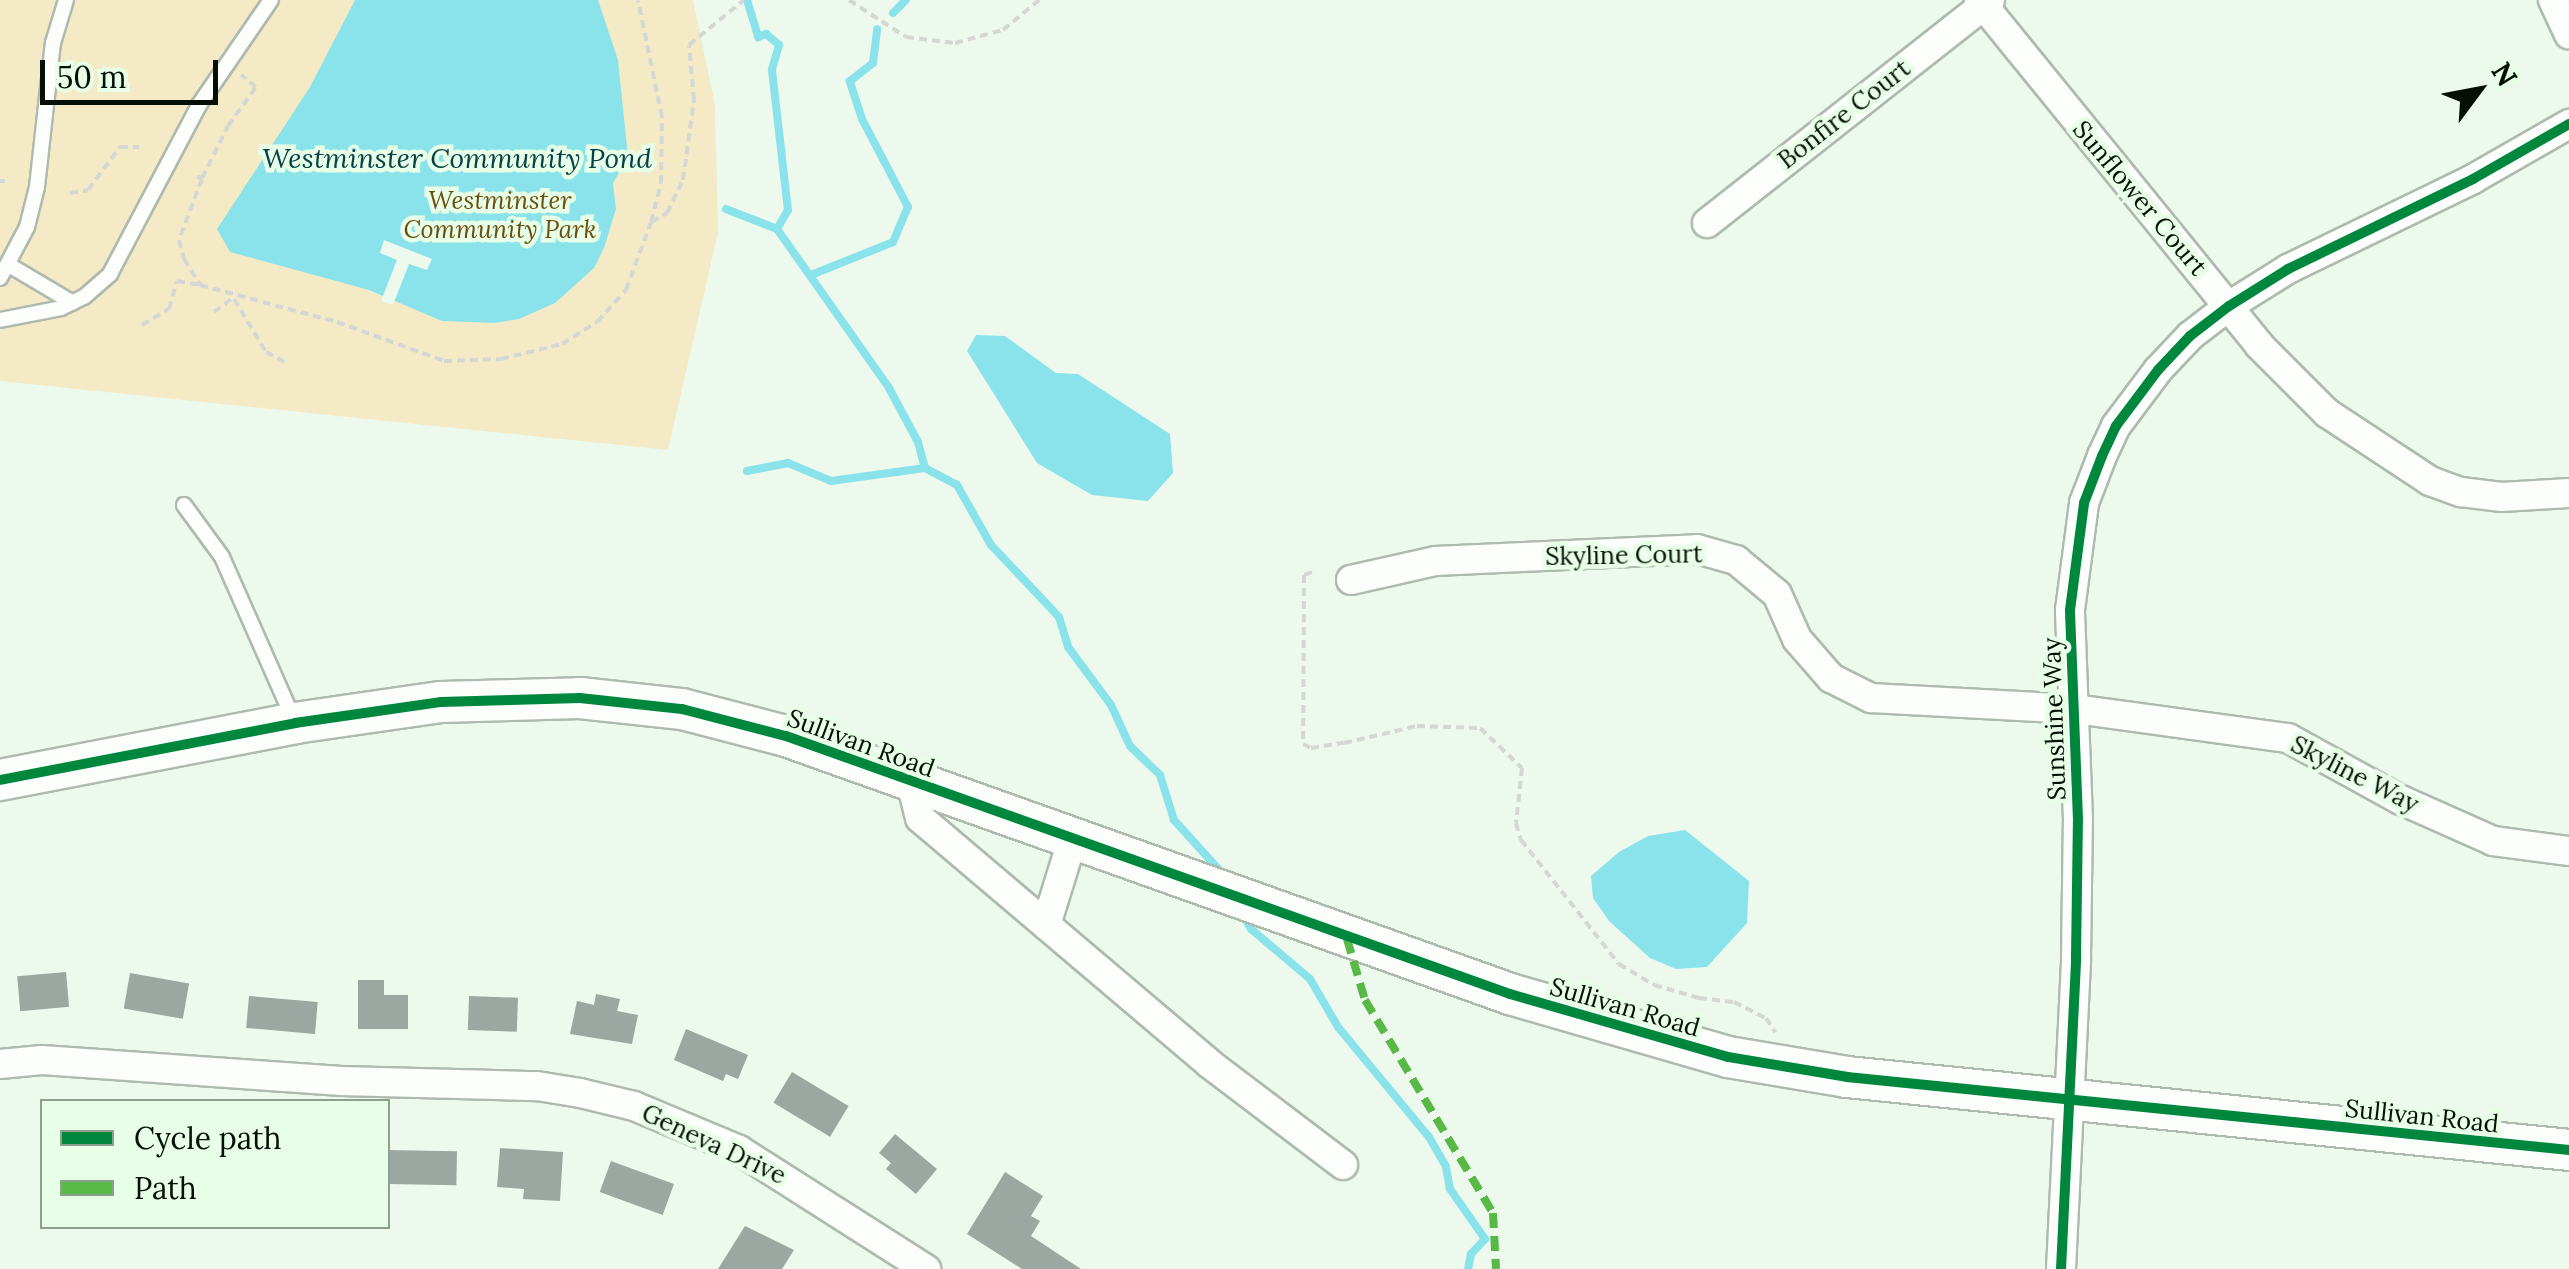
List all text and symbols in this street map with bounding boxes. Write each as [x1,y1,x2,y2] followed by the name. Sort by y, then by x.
[45,40,222,102] scale bar
[2429,40,2529,140] north arrow
[1772,53,1916,175] street label: Bonfire Court
[2483,55,2525,93] text: N
[57,58,127,96] text: 50 m
[2067,115,2213,281] street label: Sunflower Court
[262,141,652,175] water label: Westminster Community Pond
[403,186,597,245] park label: Westminster Community Park
[1545,539,1703,571] street label: Skyline Court
[2036,637,2072,801] street label: Sunshine Way
[783,702,939,784] street label: Sullivan Road
[2286,729,2424,819] street label: Skyline Way
[1547,971,1703,1043] street label: Sullivan Road
[2344,1093,2500,1139] street label: Sullivan Road
[637,1098,791,1190] street label: Geneva Drive
[40,1099,390,1229] legend
[134,1119,282,1157] text: Cycle path
[134,1169,197,1207] text: Path

